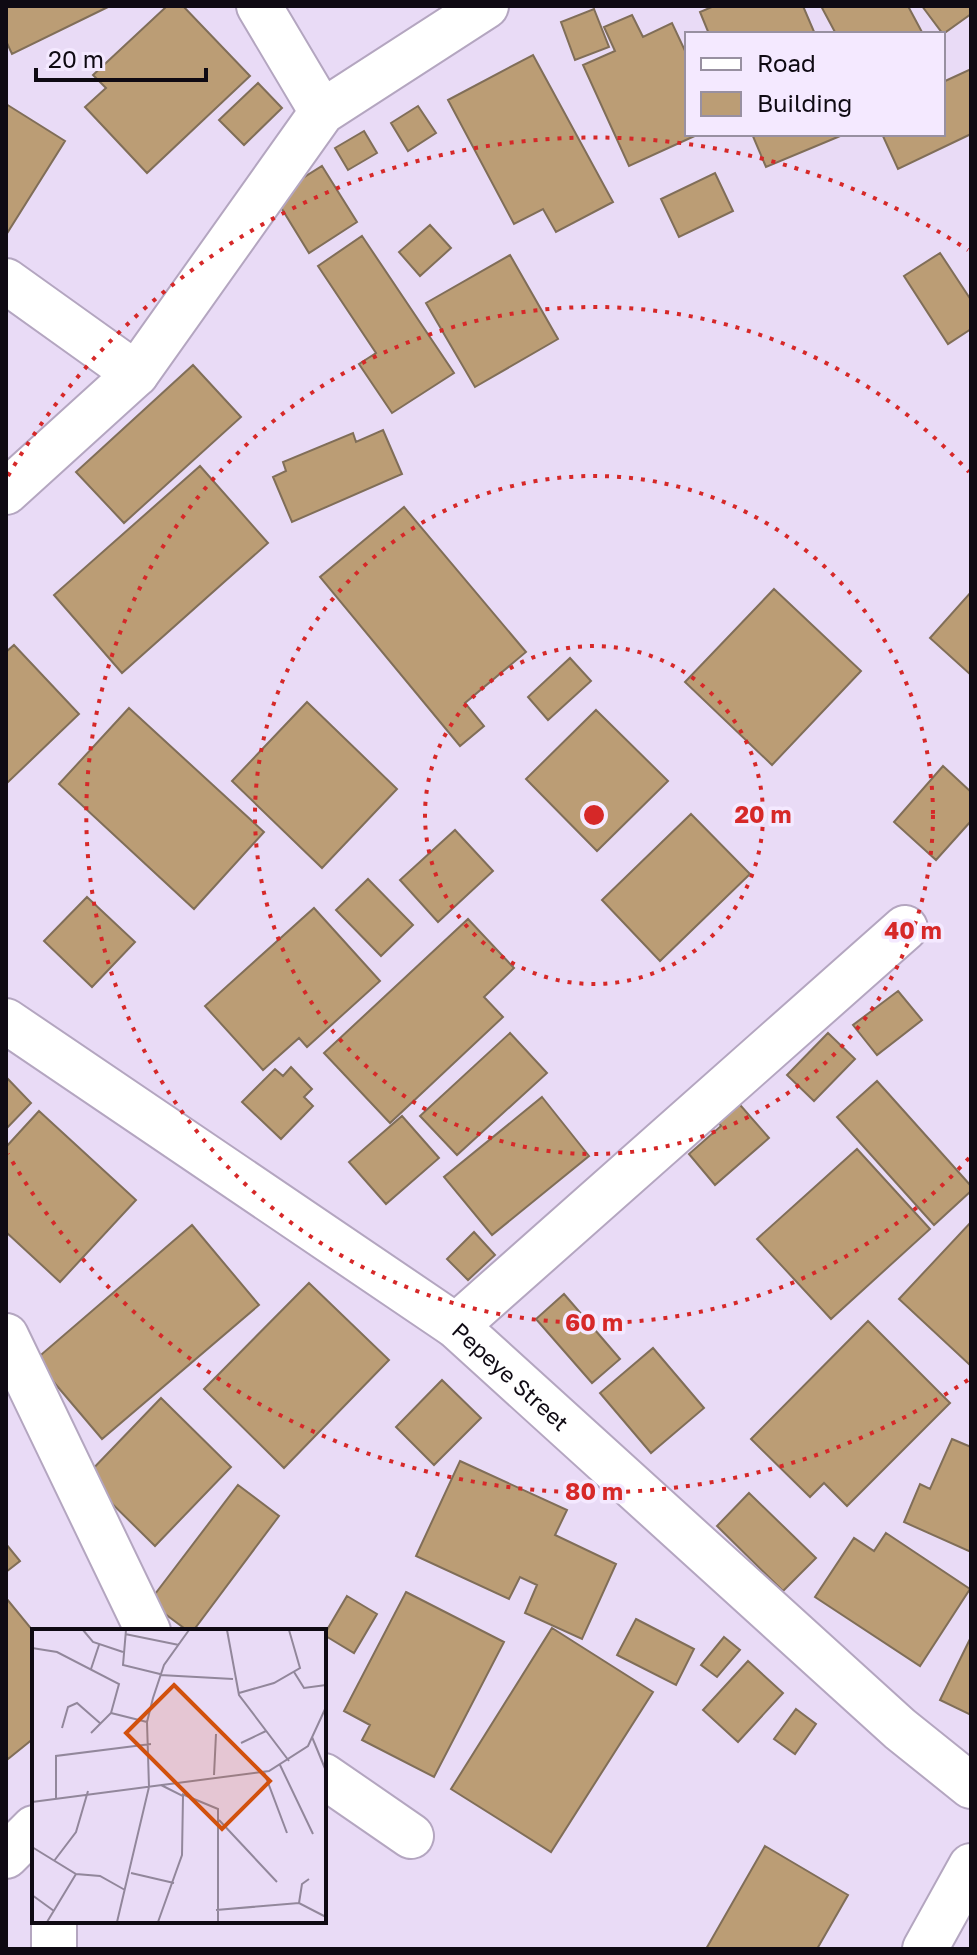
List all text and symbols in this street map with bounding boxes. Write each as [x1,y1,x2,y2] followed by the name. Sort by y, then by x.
[36,32,206,82] scale bar
[685,32,945,136] legend
[48,44,104,73] text: 20 m
[757,48,816,77] text: Road
[757,88,852,117] text: Building
[734,799,792,828] text: 20 m
[580,801,608,829] centre of rings
[884,915,942,944] text: 40 m
[565,1307,623,1336] text: 60 m
[447,1316,575,1436] street label: Pepeye Street
[565,1476,623,1505] text: 80 m
[32,1629,326,1923] inset map

